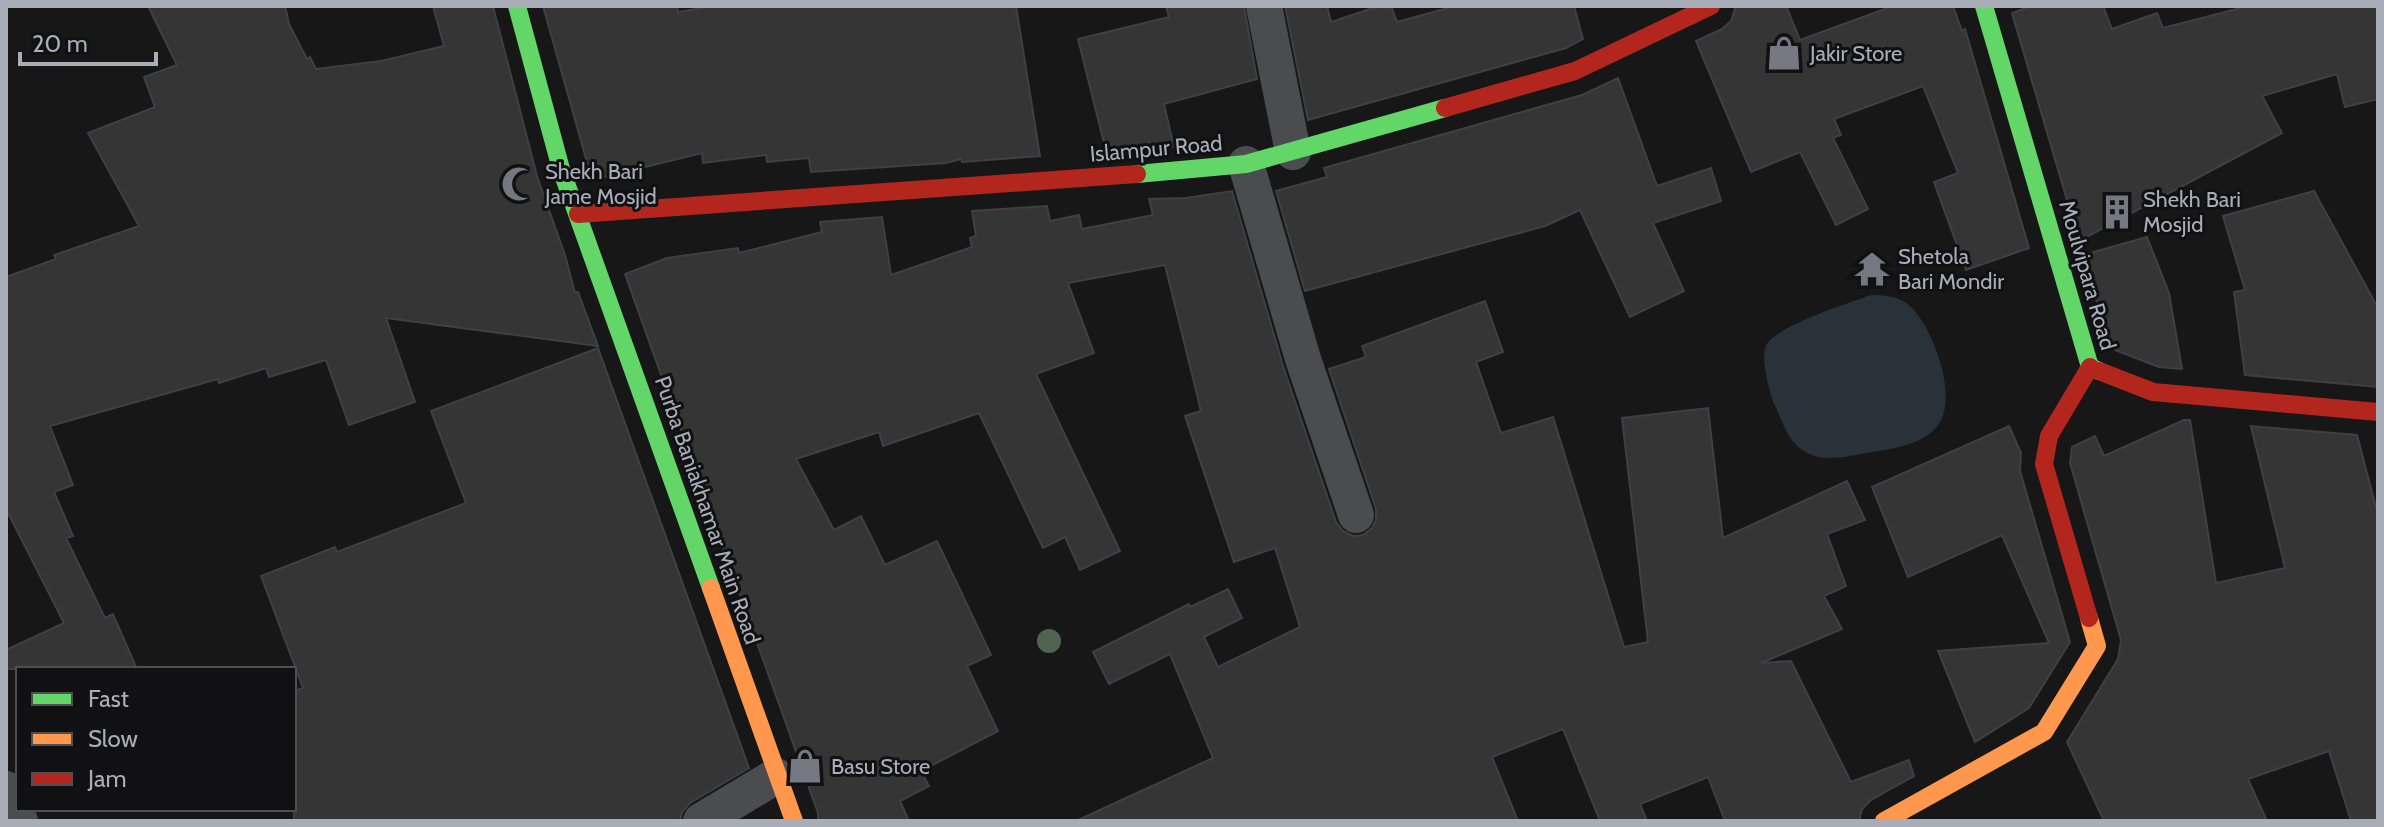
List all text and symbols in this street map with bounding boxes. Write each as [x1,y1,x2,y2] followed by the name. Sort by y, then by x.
[20,16,156,66] scale bar
[32,29,88,58] text: 20 m
[1765,34,1803,72] shop icon: Jakir Store
[1809,40,1902,67] place label: Jakir Store
[1089,129,1223,168] street label: Islampur Road
[544,158,657,210] place label: Shekh Bari Jame Mosjid
[500,165,538,203] mosque icon: Shekh Bari Jame Mosjid
[2143,186,2241,238] place label: Shekh Bari Mosjid
[2098,193,2136,231] building icon: Shekh Bari Mosjid
[2053,197,2122,353] street label: Moulvipara Road
[1898,243,2004,295] place label: Shetola Bari Mondir
[1853,250,1891,288] temple icon: Shetola Bari Mondir
[649,373,766,648] street label: Purba Baniakhamar Main Road
[16,667,296,811] legend
[88,684,129,713] text: Fast
[88,724,138,753] text: Slow
[786,747,824,785] shop icon: Basu Store
[831,753,930,780] place label: Basu Store
[87,764,126,793] text: Jam

